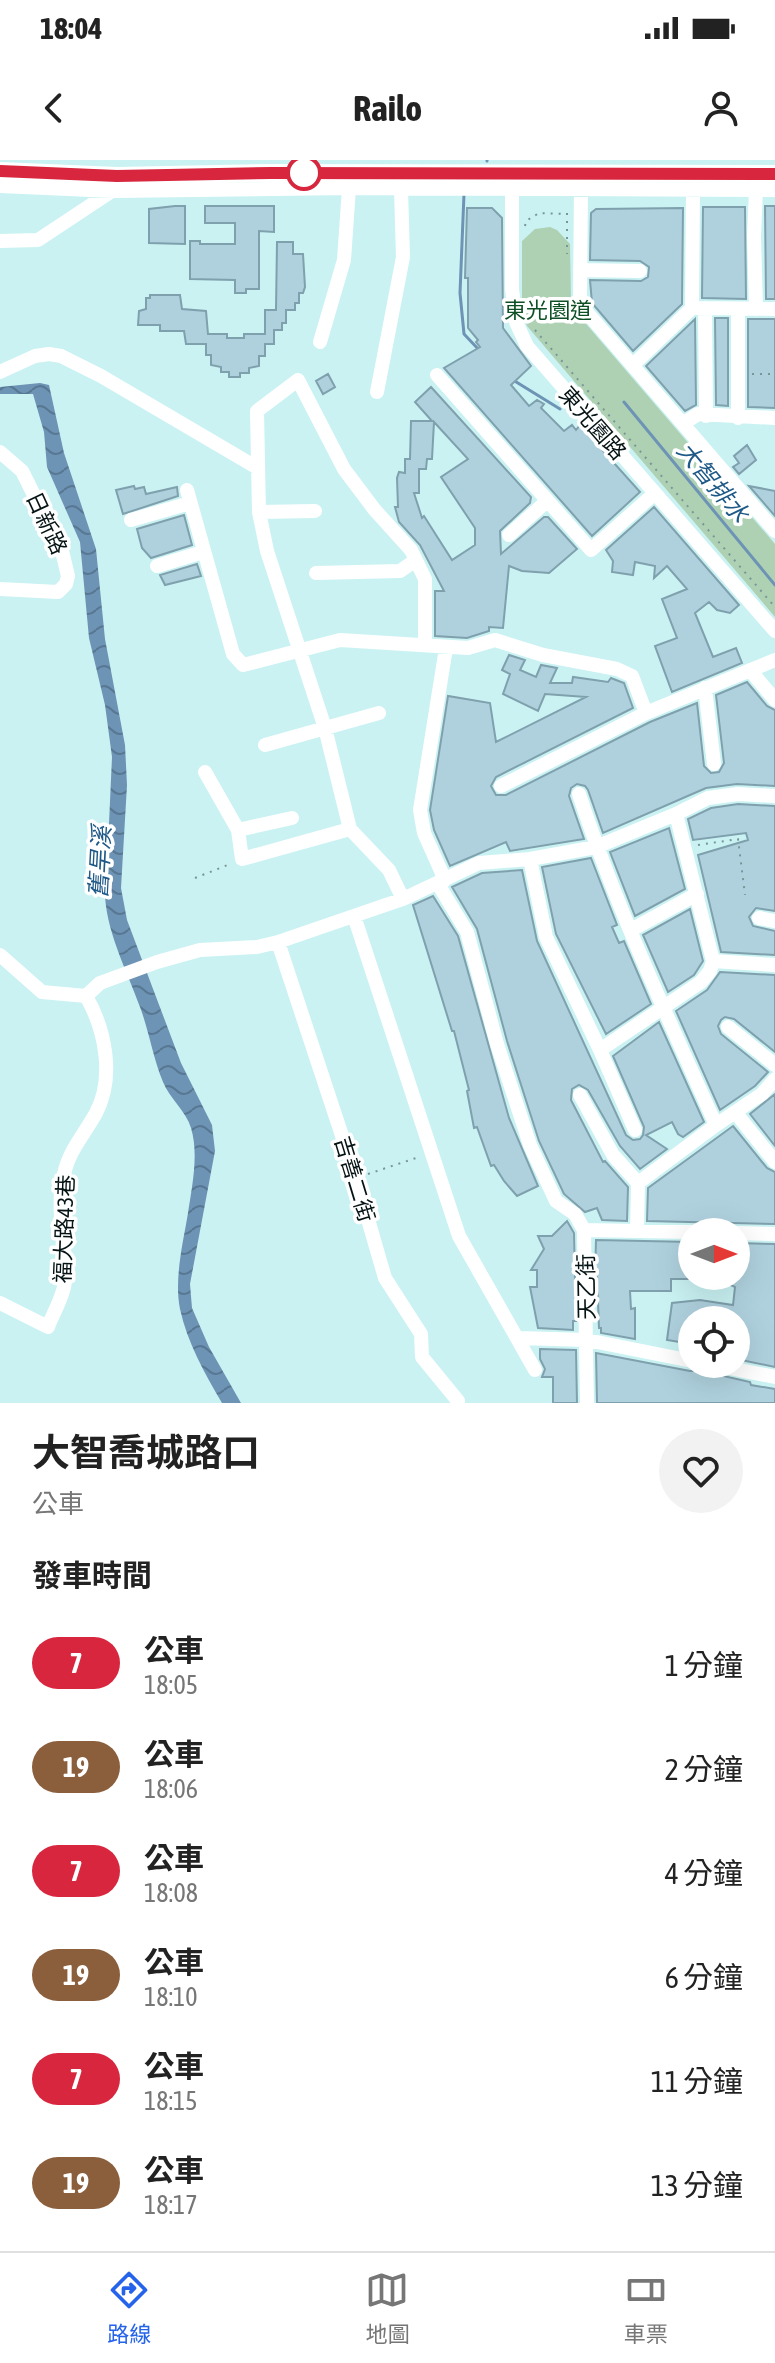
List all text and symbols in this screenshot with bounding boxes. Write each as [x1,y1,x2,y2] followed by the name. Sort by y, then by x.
[40,11,102,45] text: 18:04
[32,86,76,130] icon: back
[699,86,743,130] icon: person
[353,87,422,129] text: Railo
[287,156,321,190] unlabelled marker
[504,297,592,323] park label: 東光園道
[554,381,632,465] street label: 東光園路
[672,437,755,528] water label: 大智排水
[21,488,73,558] street label: 日新路
[85,822,116,899] water label: 舊旱溪
[330,1133,380,1225] street label: 吉善二街
[49,1174,79,1284] street label: 福大路43巷
[678,1218,750,1290] north arrow
[678,1218,750,1378] map controls
[572,1254,600,1320] street label: 天乙街
[678,1306,750,1378] button: locate
[659,1429,743,1513] button: heart
[32,1431,260,1474] text: 大智喬城路口
[32,1489,84,1519] text: 公車
[32,1558,152,1592] text: 發車時間
[144,1633,204,1667] text: 公車
[69,1647,83,1679] text: 7
[665,1648,743,1682] text: 1 分鐘
[144,1670,198,1700] text: 18:05
[144,1737,204,1771] text: 公車
[63,1751,89,1783] text: 19
[665,1752,743,1786] text: 2 分鐘
[144,1774,198,1804] text: 18:06
[144,1841,204,1875] text: 公車
[69,1855,83,1887] text: 7
[665,1856,743,1890] text: 4 分鐘
[144,1878,198,1908] text: 18:08
[144,1945,204,1979] text: 公車
[63,1959,89,1991] text: 19
[665,1960,743,1994] text: 6 分鐘
[144,1982,198,2012] text: 18:10
[144,2049,204,2083] text: 公車
[69,2063,83,2095] text: 7
[651,2064,743,2098] text: 11 分鐘
[144,2086,198,2116] text: 18:15
[144,2153,204,2187] text: 公車
[63,2167,89,2199] text: 19
[651,2168,743,2202] text: 13 分鐘
[144,2190,198,2220] text: 18:17
[107,2268,151,2348] tab: 路線
[365,2268,410,2348] tab: 地圖
[624,2268,668,2348] tab: 車票

